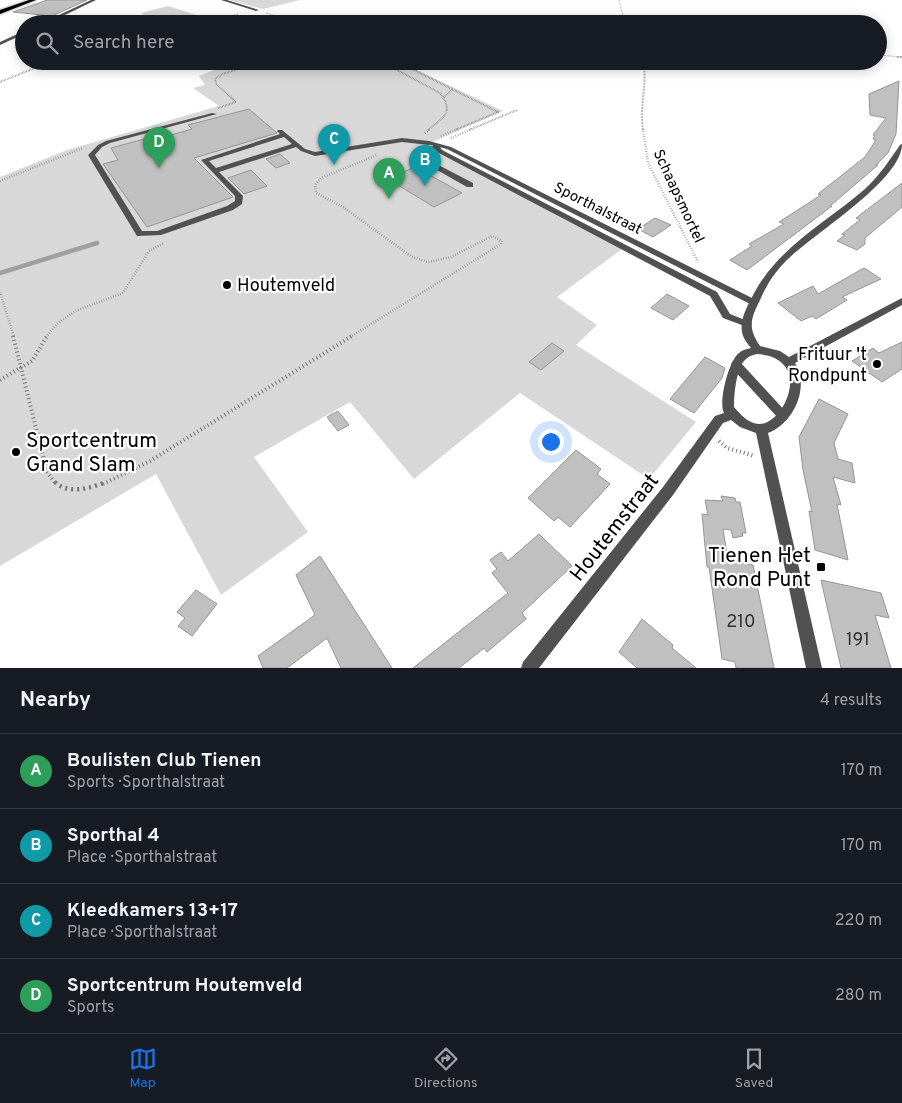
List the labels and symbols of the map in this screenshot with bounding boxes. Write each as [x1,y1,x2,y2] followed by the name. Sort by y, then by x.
[318,124,350,165] pin: C
[143,127,175,168] pin: D
[409,145,441,186] pin: B
[648,147,708,246] street label: Schaapsmortel
[373,158,405,199] pin: A
[550,179,645,240] street label: Sporthalstraat
[237,275,335,298] place label: Houtemveld
[221,279,233,291] marker: Houtemveld
[788,344,867,388] place label: Frituur 't Rondpunt
[871,358,883,370] marker: Frituur 't Rondpunt
[26,428,157,479] place label: Sportcentrum Grand Slam
[538,429,564,455] your location
[10,446,22,458] marker: Sportcentrum Grand Slam
[565,469,666,587] street label: Houtemstraat
[708,543,811,594] place label: Tienen Het Rond Punt
[815,561,827,573] marker: Tienen Het Rond Punt
[726,611,756,634] house number: 210
[846,629,870,652] house number: 191

